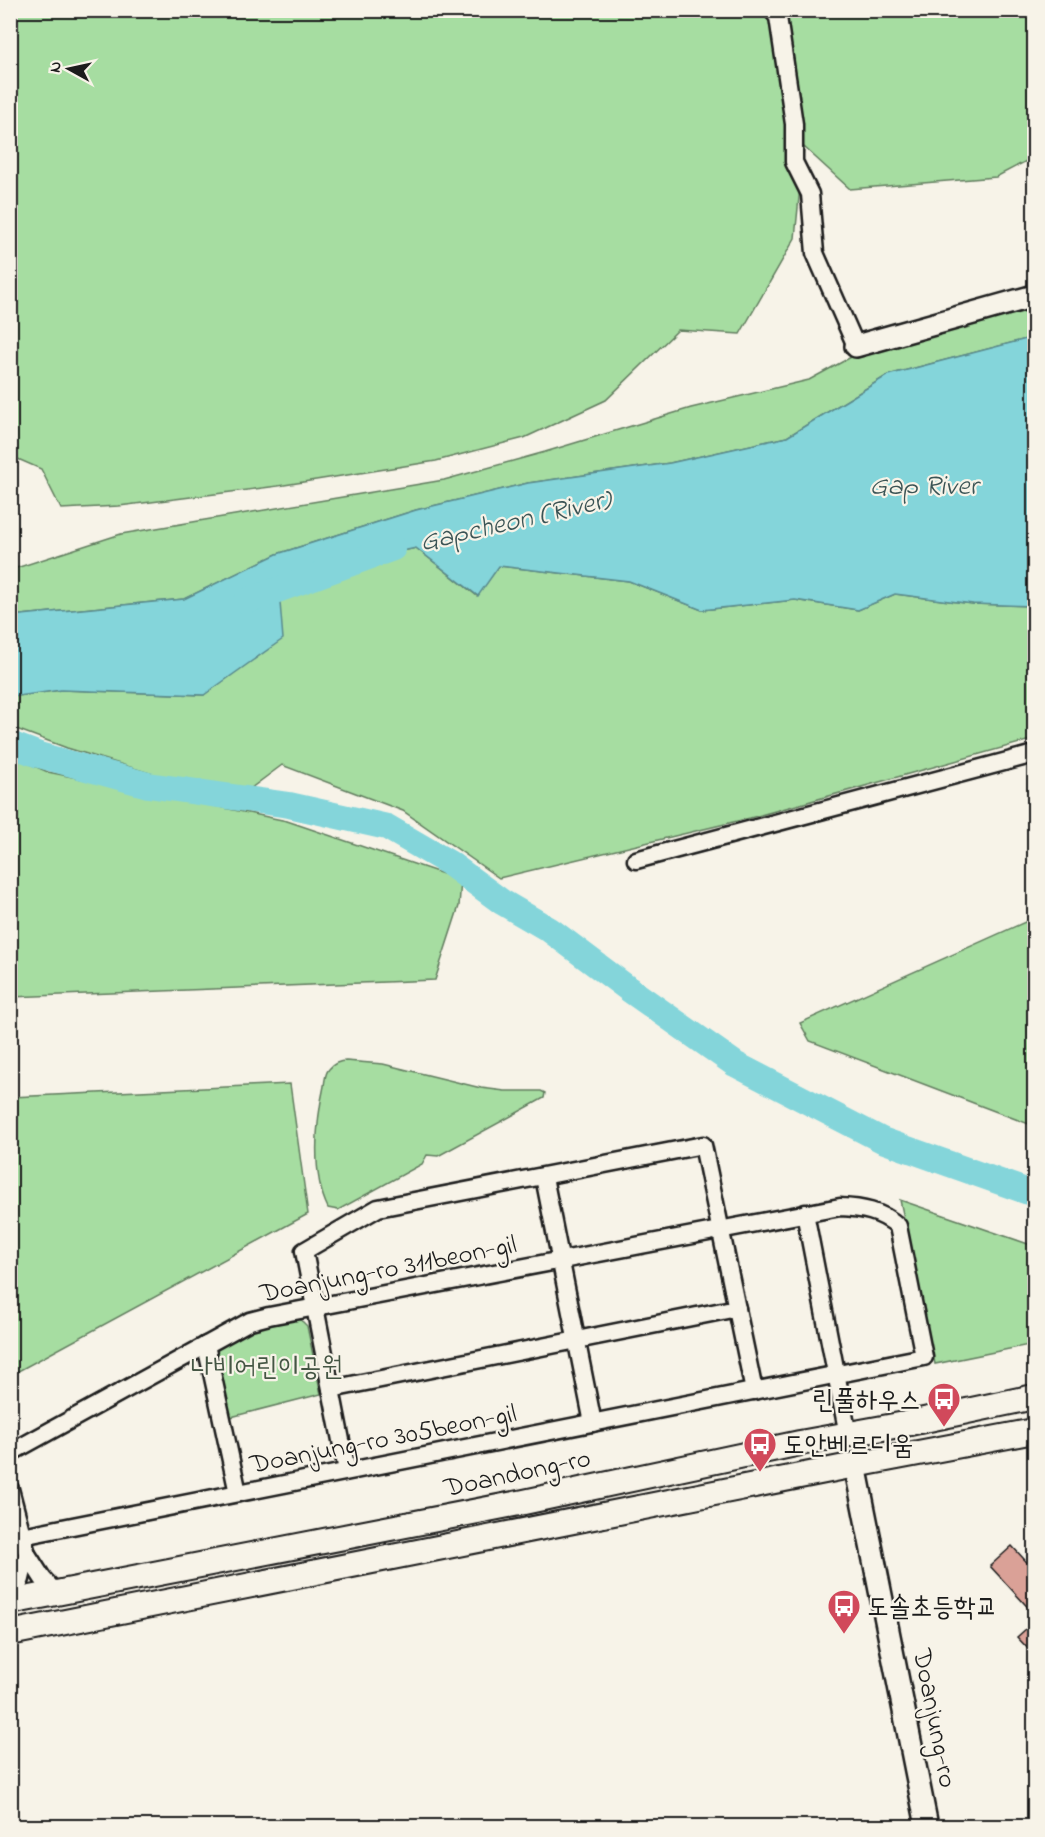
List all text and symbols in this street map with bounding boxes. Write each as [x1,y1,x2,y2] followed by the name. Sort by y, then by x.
[39,39,99,99] north arrow
[43,60,69,74] text: N
[870,467,981,508] water label: Gap River
[416,480,618,564] water label: Gapcheon (River)
[256,1226,520,1315] street label: Doanjung-ro 311beon-gil
[191,1349,343,1388] park label: 나비어린이공원
[926,1381,962,1428] bus stop icon: 린풀하우스
[812,1382,921,1421] place label: 린풀하우스
[246,1395,520,1486] street label: Doanjung-ro 305beon-gil
[742,1426,778,1473] bus stop icon: 도안베르디움
[783,1427,913,1466] place label: 도안베르디움
[440,1440,594,1509] street label: Doandong-ro
[826,1588,862,1635] bus stop icon: 도솔초등학교
[867,1589,997,1628] place label: 도솔초등학교
[901,1645,966,1791] street label: Doanjung-ro

